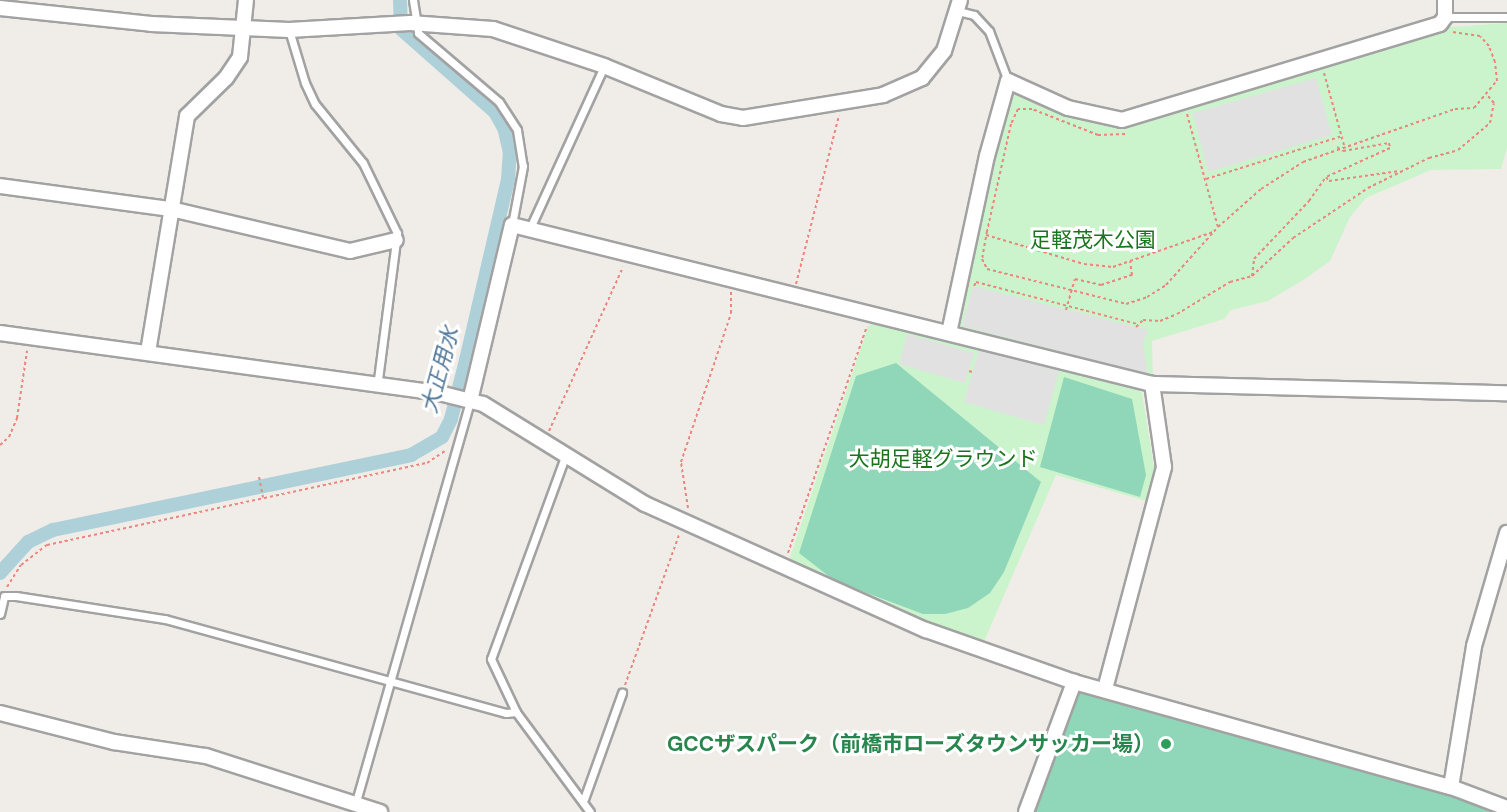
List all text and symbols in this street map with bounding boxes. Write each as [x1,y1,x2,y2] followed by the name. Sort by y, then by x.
[1030,227,1156,253] park label: 足軽茂木公園
[416,324,464,416] water label: 大正用水
[849,446,1037,472] park label: 大胡足軽グラウンド
[666,731,1154,757] place label: GCCザスパーク（前橋市ローズタウンサッカー場）
[1159,737,1173,751] marker: GCCザスパーク（前橋市ローズタウンサッカー場）

